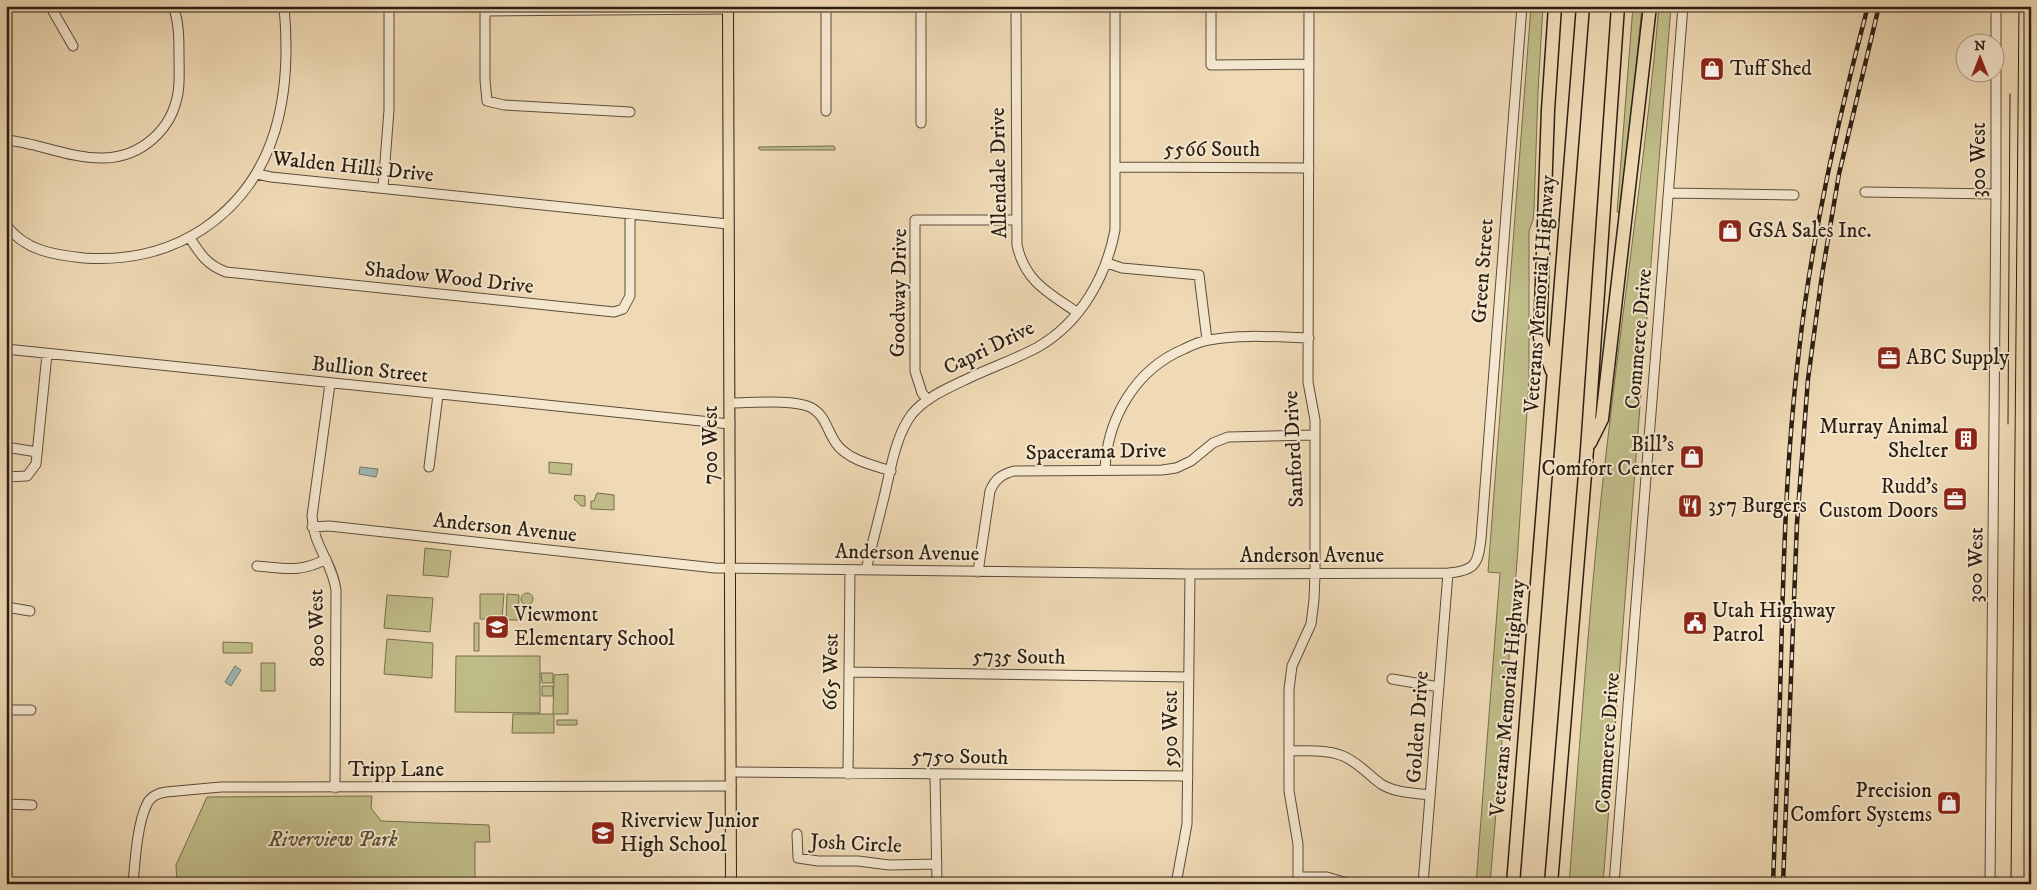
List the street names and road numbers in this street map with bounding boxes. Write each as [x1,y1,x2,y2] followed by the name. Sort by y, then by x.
[985,107,1013,239] street label: Allendale Drive
[1966,122,1992,198] street label: 300 West
[1164,137,1260,163] street label: 5566 South
[270,146,435,188] street label: Walden Hills Drive
[1519,173,1561,415] street label: Veterans Memorial Highway
[1466,217,1500,324] street label: Green Street
[885,228,913,358] street label: Goodway Drive
[363,256,535,300] street label: Shadow Wood Drive
[1620,267,1658,410] street label: Commerce Drive
[939,315,1039,381] street label: Capri Drive
[311,351,430,389] street label: Bullion Street
[1278,390,1310,508] street label: Sanford Drive
[698,405,724,484] street label: 700 West
[1025,438,1167,466] street label: Spacerama Drive
[432,508,579,549] street label: Anderson Avenue
[1962,527,1990,603] street label: 300 West
[835,539,980,567] street label: Anderson Avenue
[1240,543,1385,569] street label: Anderson Avenue
[1485,577,1531,819] street label: Veterans Memorial Highway
[303,588,331,667] street label: 800 West
[817,633,845,711] street label: 665 West
[972,643,1066,671] street label: 5735 South
[1401,670,1435,784] street label: Golden Drive
[1590,671,1626,814] street label: Commerce Drive
[1158,690,1184,768] street label: 590 West
[911,743,1009,771] street label: 5750 South
[348,757,444,783] street label: Tripp Lane
[808,829,903,859] street label: Josh Circle

